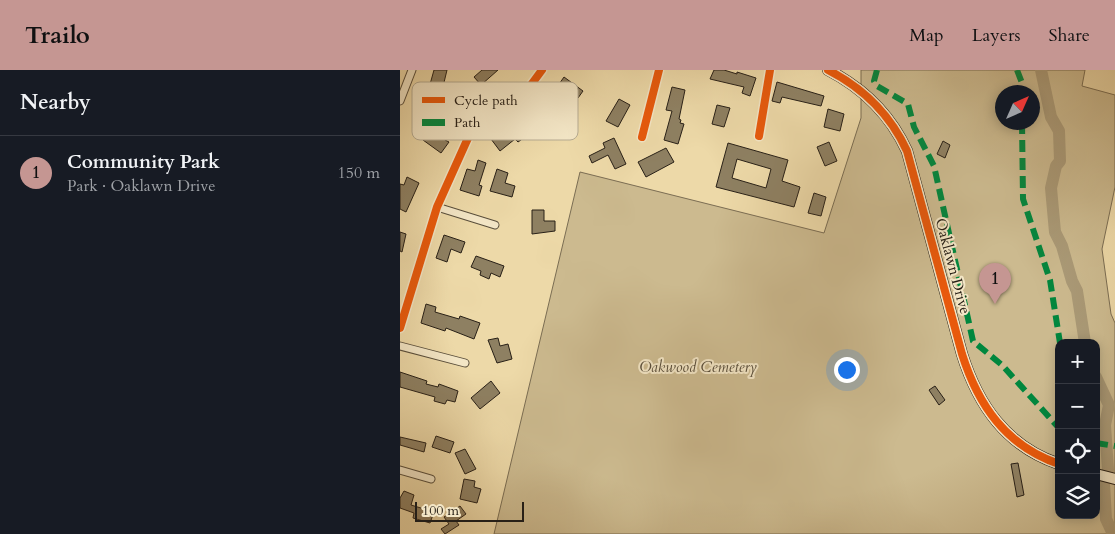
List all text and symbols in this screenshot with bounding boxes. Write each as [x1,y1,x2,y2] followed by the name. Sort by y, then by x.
[25,19,90,52] text: Trailo
[909,23,944,48] text: Map
[972,23,1021,48] text: Layers
[1049,23,1090,48] text: Share
[412,82,578,140] legend
[995,85,1040,130] north arrow
[20,88,91,117] text: Nearby
[454,91,518,110] text: Cycle path
[454,113,481,132] text: Path
[67,149,220,175] text: Community Park
[32,162,40,184] text: 1
[338,162,380,184] text: 150 m
[67,175,216,197] text: Park · Oaklawn Drive
[931,216,975,316] street label: Oaklawn Drive
[979,263,1011,304] pin: 1
[1055,339,1100,519] map controls
[1055,339,1100,384] button: +
[639,357,758,377] park label: Oakwood Cemetery
[834,357,860,383] your location
[1055,384,1100,429] button: −
[1055,429,1100,474] button: locate
[1055,474,1100,519] button: layers
[415,499,524,522] scale bar
[422,501,459,520] text: 100 m

